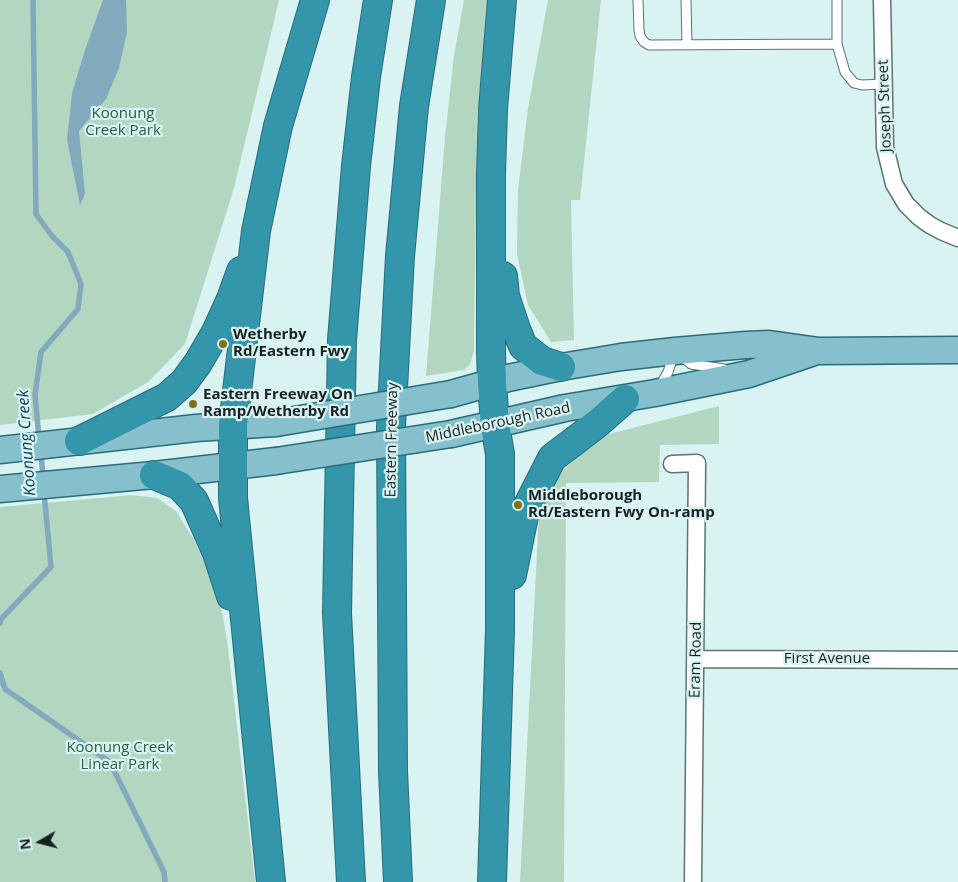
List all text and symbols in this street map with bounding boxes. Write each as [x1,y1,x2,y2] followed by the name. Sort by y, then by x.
[874,59,896,153] street label: Joseph Street
[85,105,161,140] park label: Koonung Creek Park
[233,326,349,361] place label: Wetherby Rd/Eastern Fwy
[217,338,229,350] marker: Wetherby Rd/Eastern Fwy
[382,382,402,498] street label: Eastern Freeway
[203,386,353,421] place label: Eastern Freeway On Ramp/Wetherby Rd
[14,389,40,497] water label: Koonung Creek
[187,398,199,410] marker: Eastern Freeway On Ramp/Wetherby Rd
[424,399,572,447] street label: Middleborough Road
[528,487,715,522] place label: Middleborough Rd/Eastern Fwy On-ramp
[512,499,524,511] marker: Middleborough Rd/Eastern Fwy On-ramp
[686,622,706,698] street label: Eram Road
[784,650,870,668] street label: First Avenue
[66,739,174,774] park label: Koonung Creek Linear Park
[15,817,65,867] north arrow
[14,837,35,851] text: N

